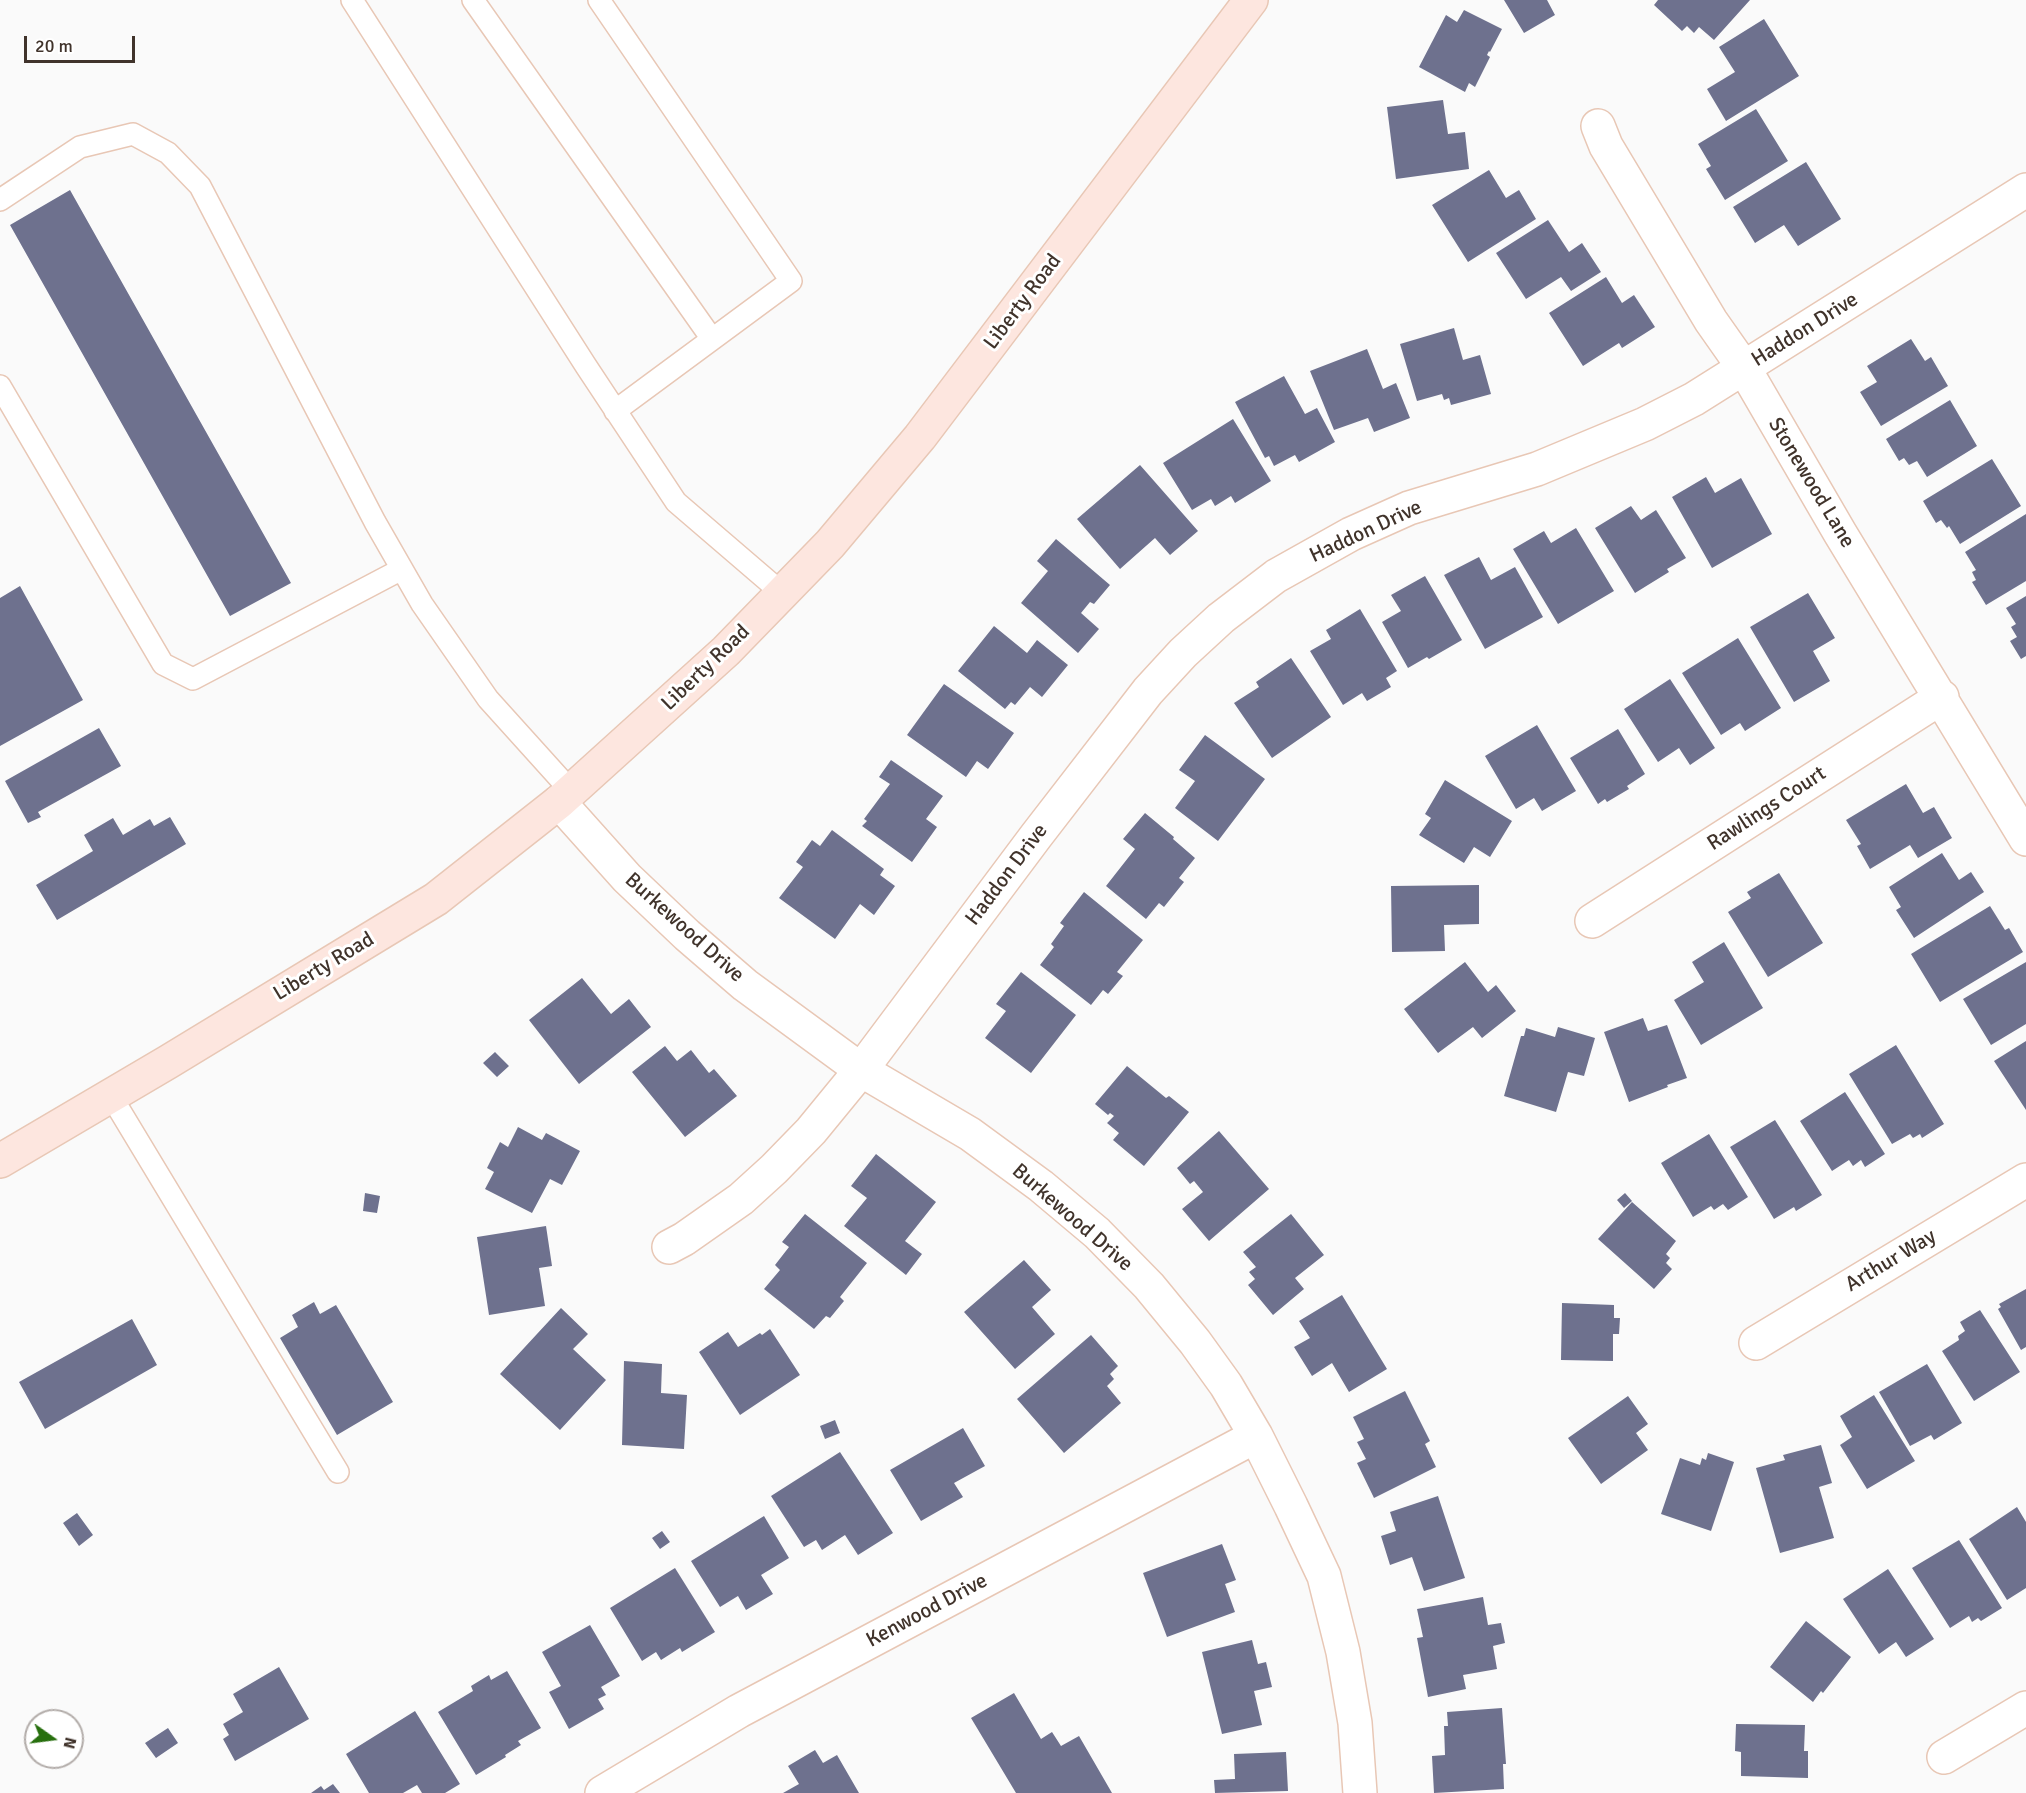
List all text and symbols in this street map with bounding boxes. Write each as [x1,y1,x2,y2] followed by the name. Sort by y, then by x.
[27,24,138,62] scale bar
[35,35,73,57] text: 20 m
[979,249,1067,355] street label: Liberty Road
[1747,287,1863,373] street label: Haddon Drive
[1762,413,1860,553] street label: Stonewood Lane
[1306,495,1426,569] street label: Haddon Drive
[657,620,755,716] street label: Liberty Road
[1703,761,1831,857] street label: Rawlings Court
[961,819,1053,931] street label: Haddon Drive
[619,868,749,988] street label: Burkewood Drive
[269,927,379,1007] street label: Liberty Road
[1006,1159,1138,1277] street label: Burkewood Drive
[1841,1224,1941,1298] street label: Arthur Way
[862,1569,992,1653] street label: Kenwood Drive
[24,1709,84,1769] north arrow
[58,1735,81,1751] text: N

